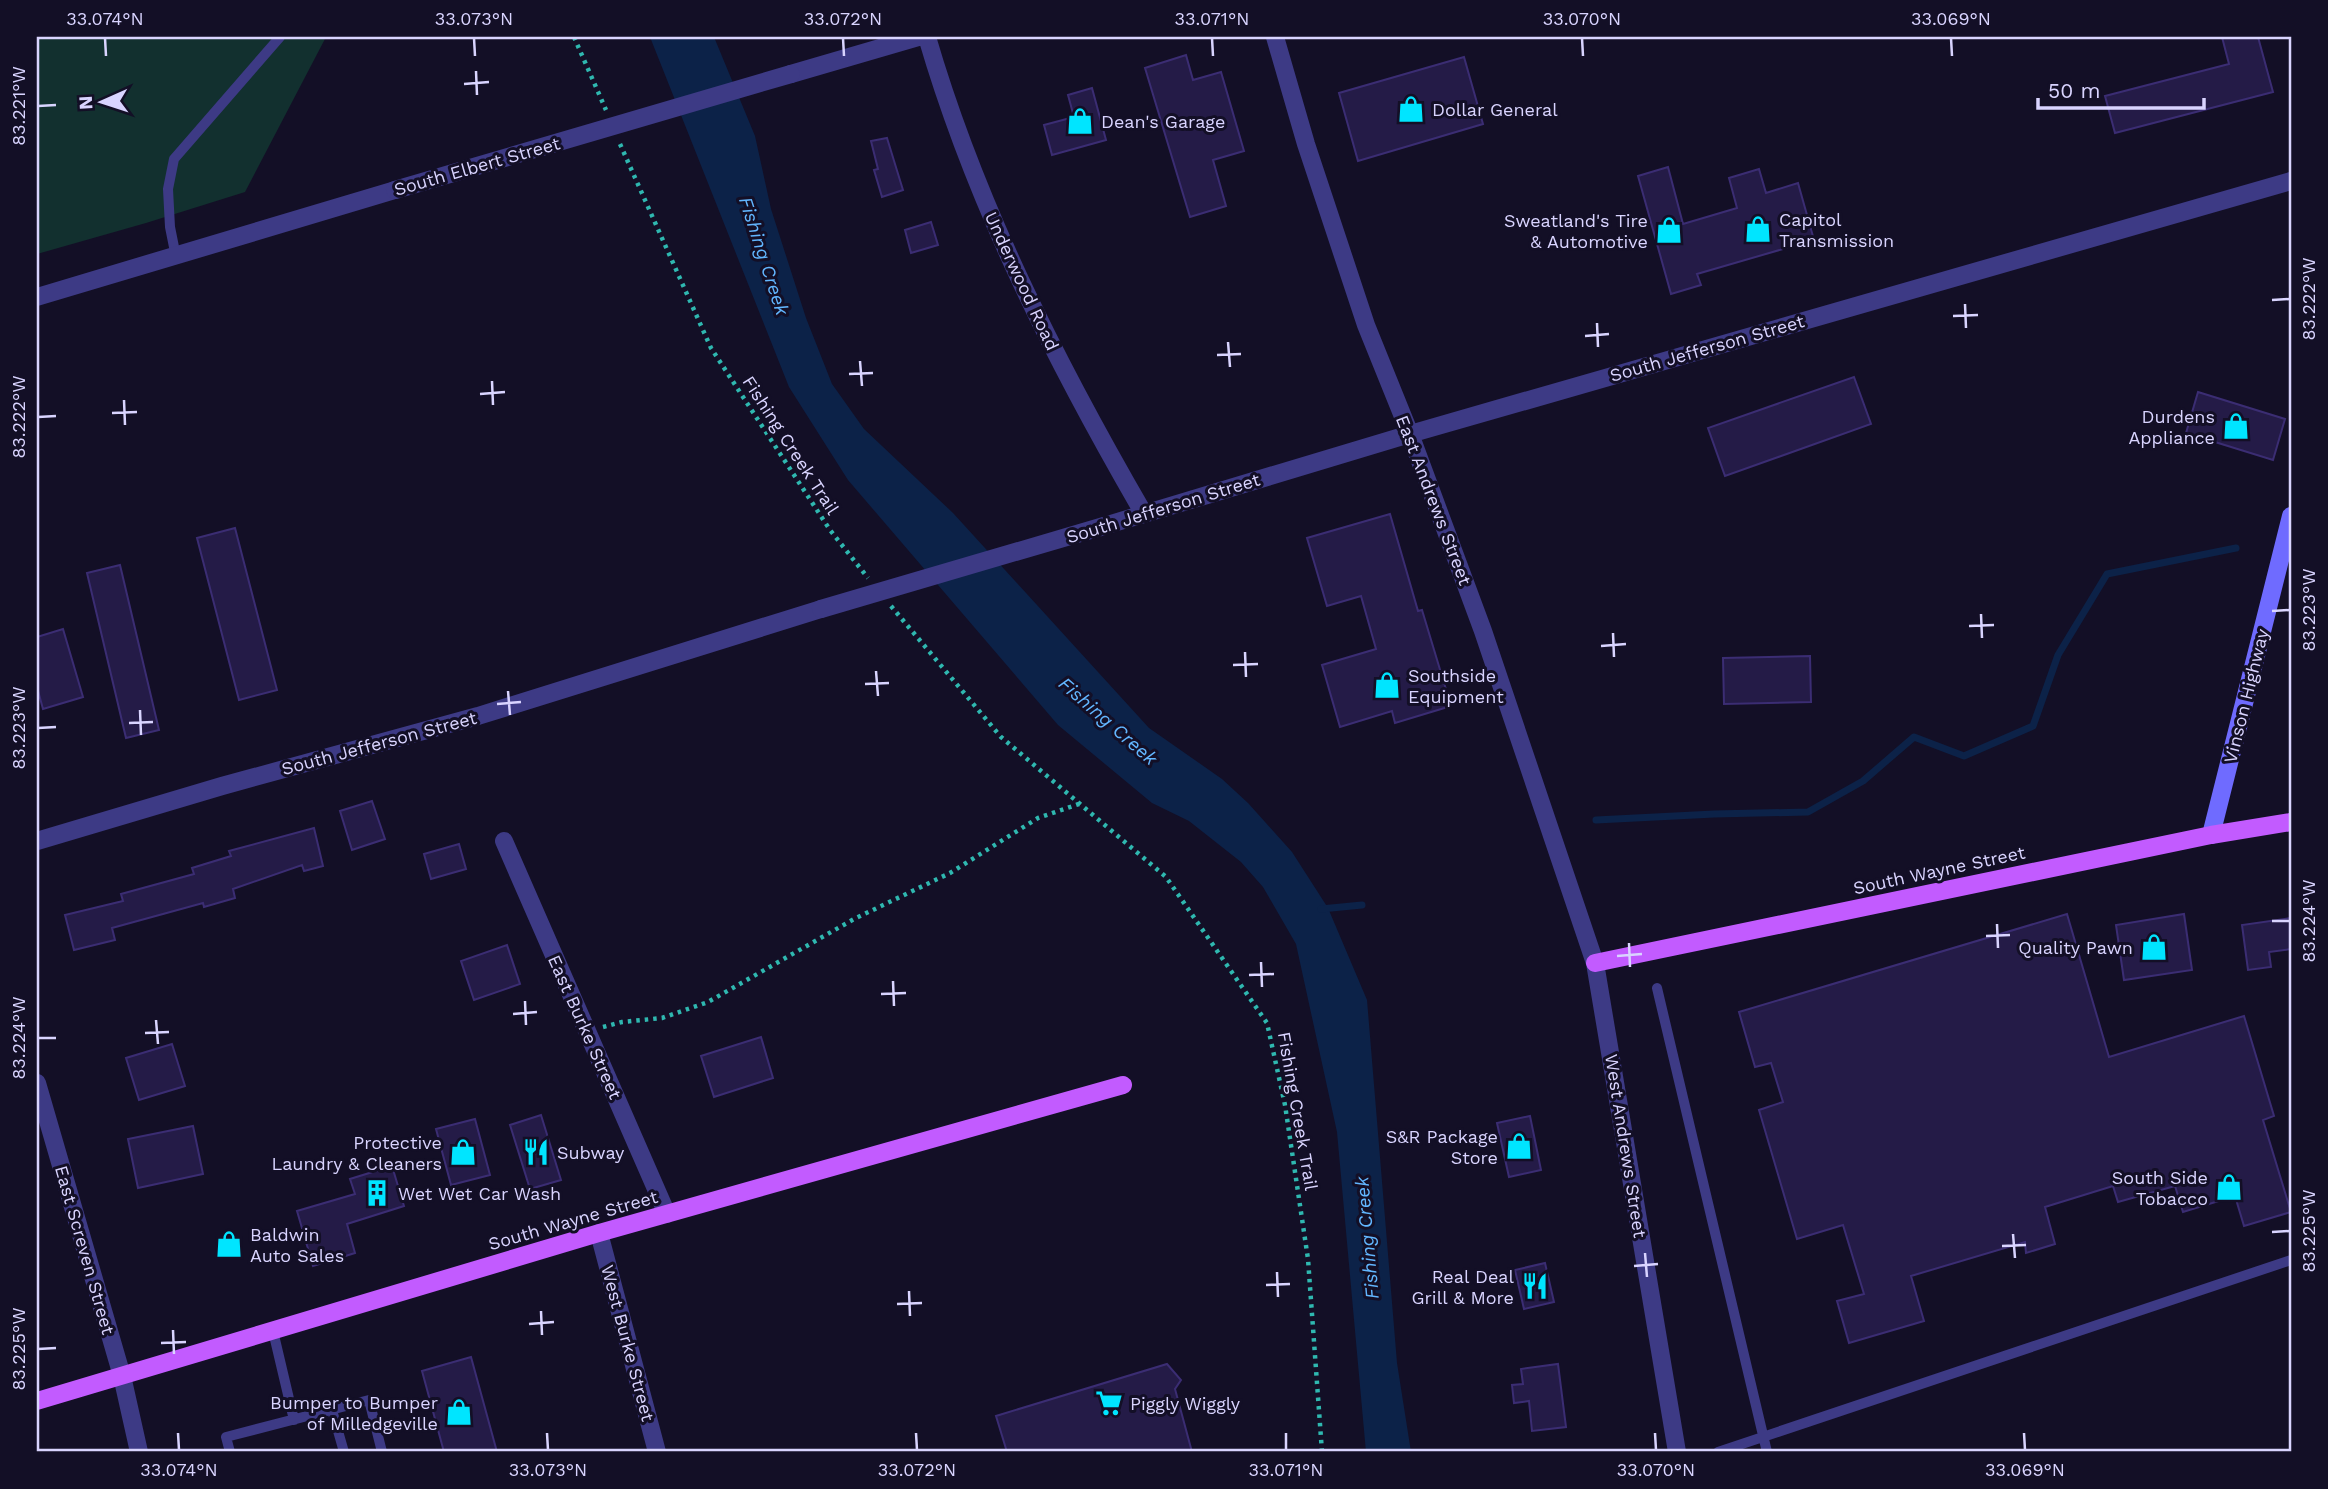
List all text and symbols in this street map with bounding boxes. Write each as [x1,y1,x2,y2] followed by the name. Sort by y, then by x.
[66,8,144,29] text: 33.074°N
[435,8,513,29] text: 33.073°N
[804,8,882,29] text: 33.072°N
[1175,8,1249,29] text: 33.071°N
[1543,8,1621,29] text: 33.070°N
[1911,8,1991,29] text: 33.069°N
[8,66,29,146] text: 83.221°W
[66,66,136,136] north arrow
[2038,66,2204,110] scale bar
[2048,78,2100,103] text: 50 m
[1396,94,1426,124] shop icon: Dollar General
[74,95,97,111] text: N
[1432,99,1558,120] place label: Dollar General
[1065,106,1095,136] shop icon: Dean's Garage
[1101,111,1225,132] place label: Dean's Garage
[392,132,563,200] street label: South Elbert Street
[734,194,794,319] water label: Fishing Creek
[981,208,1063,354] street label: Underwood Road
[1779,209,1894,251] place label: Capitol Transmission
[1504,210,1648,252] place label: Sweatland's Tire & Automotive
[1743,214,1773,244] shop icon: Capitol Transmission
[1654,215,1684,245] shop icon: Sweatland's Tire & Automotive
[2298,257,2319,341] text: 83.222°W
[1607,310,1807,386] street label: South Jefferson Street
[738,372,844,519] street label: Fishing Creek Trail
[8,375,29,459] text: 83.222°W
[2128,406,2215,448] place label: Durdens Appliance
[2221,411,2251,441] shop icon: Durdens Appliance
[1392,412,1476,588] street label: East Andrews Street
[1064,468,1263,547] street label: South Jefferson Street
[2298,568,2319,652] text: 83.223°W
[2219,626,2273,765] street label: Vinson Highway
[1408,665,1504,707] place label: Southside Equipment
[1372,670,1402,700] shop icon: Southside Equipment
[1054,672,1163,771] water label: Fishing Creek
[8,686,29,770] text: 83.223°W
[279,707,479,779] street label: South Jefferson Street
[1851,841,2027,898] street label: South Wayne Street
[2298,879,2319,963] text: 83.224°W
[2139,932,2169,962] shop icon: Quality Pawn
[2018,937,2133,958] place label: Quality Pawn
[544,952,626,1103] street label: East Burke Street
[8,996,29,1080] text: 83.224°W
[1274,1030,1322,1193] street label: Fishing Creek Trail
[1601,1053,1651,1240] street label: West Andrews Street
[1386,1126,1498,1168] place label: S&R Package Store
[1504,1131,1534,1161] shop icon: S&R Package Store
[271,1132,442,1174] place label: Protective Laundry & Cleaners
[448,1137,478,1167] shop icon: Protective Laundry & Cleaners
[521,1137,551,1167] restaurant icon: Subway
[557,1142,625,1163] place label: Subway
[51,1163,119,1337] street label: East Screven Street
[2112,1167,2208,1209] place label: South Side Tobacco
[2214,1172,2244,1202] shop icon: South Side Tobacco
[1350,1175,1384,1300] water label: Fishing Creek
[362,1178,392,1208] building icon: Wet Wet Car Wash
[398,1183,561,1204] place label: Wet Wet Car Wash
[486,1186,661,1254] street label: South Wayne Street
[2298,1189,2319,1273] text: 83.225°W
[250,1224,344,1266] place label: Baldwin Auto Sales
[214,1229,244,1259] shop icon: Baldwin Auto Sales
[597,1263,659,1424] street label: West Burke Street
[1411,1266,1514,1308] place label: Real Deal Grill & More
[1520,1271,1550,1301] restaurant icon: Real Deal Grill & More
[8,1307,29,1391] text: 83.225°W
[1094,1388,1124,1418] supermarket icon: Piggly Wiggly
[270,1392,438,1434] place label: Bumper to Bumper of Milledgeville
[1130,1393,1241,1414] place label: Piggly Wiggly
[444,1397,474,1427] shop icon: Bumper to Bumper of Milledgeville
[140,1459,218,1480] text: 33.074°N
[509,1459,587,1480] text: 33.073°N
[878,1459,956,1480] text: 33.072°N
[1249,1459,1323,1480] text: 33.071°N
[1617,1459,1695,1480] text: 33.070°N
[1985,1459,2065,1480] text: 33.069°N

